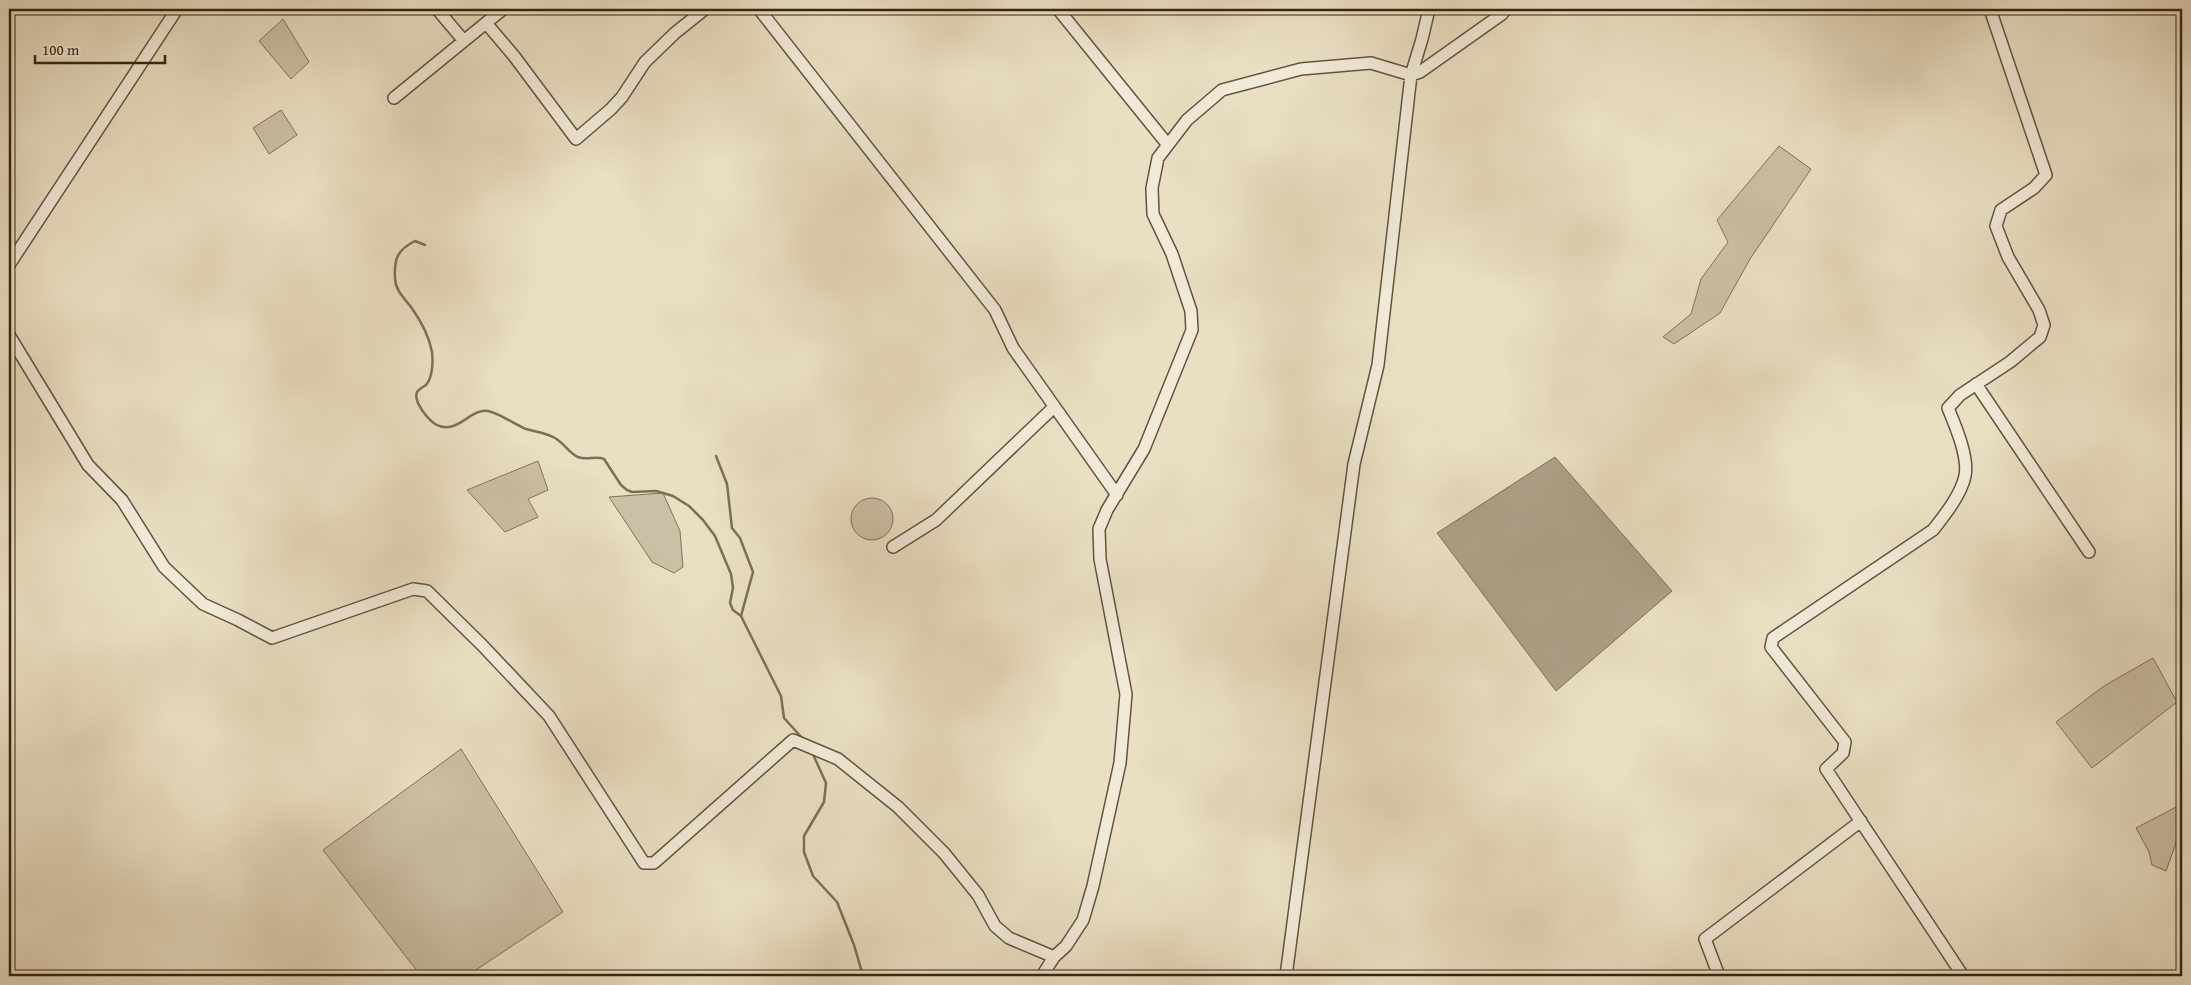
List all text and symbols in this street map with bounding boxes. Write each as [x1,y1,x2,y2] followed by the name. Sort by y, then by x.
[35,32,165,64] scale bar
[42,39,80,60] text: 100 m

